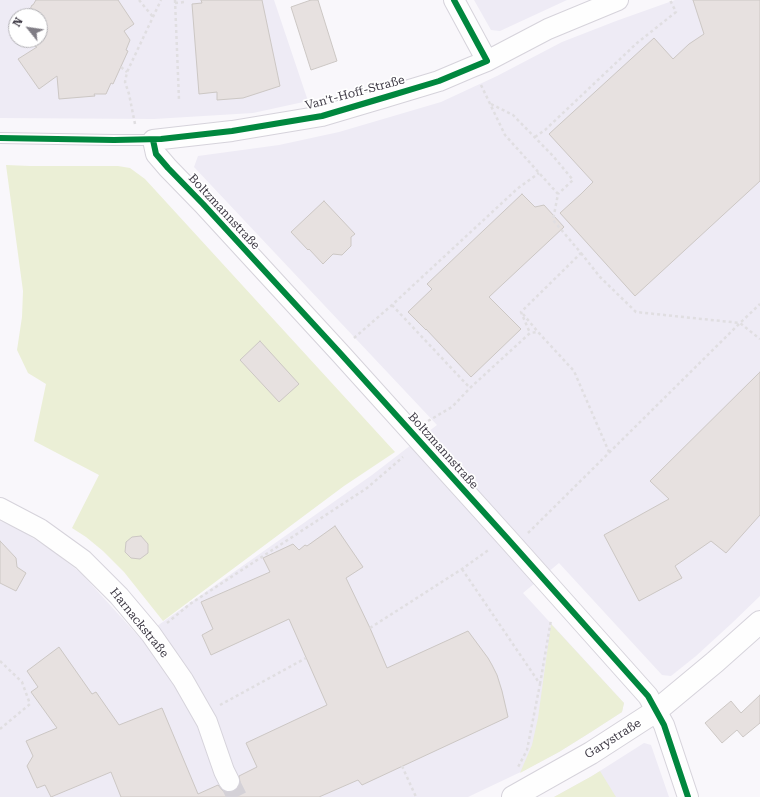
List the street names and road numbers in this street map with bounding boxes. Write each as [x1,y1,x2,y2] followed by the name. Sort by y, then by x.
[304,73,406,113] street label: Van't-Hoff-Straße
[185,171,263,253] street label: Boltzmannstraße
[405,410,481,492] street label: Boltzmannstraße
[107,585,171,661] street label: Harnackstraße
[582,716,644,762] street label: Garystraße

